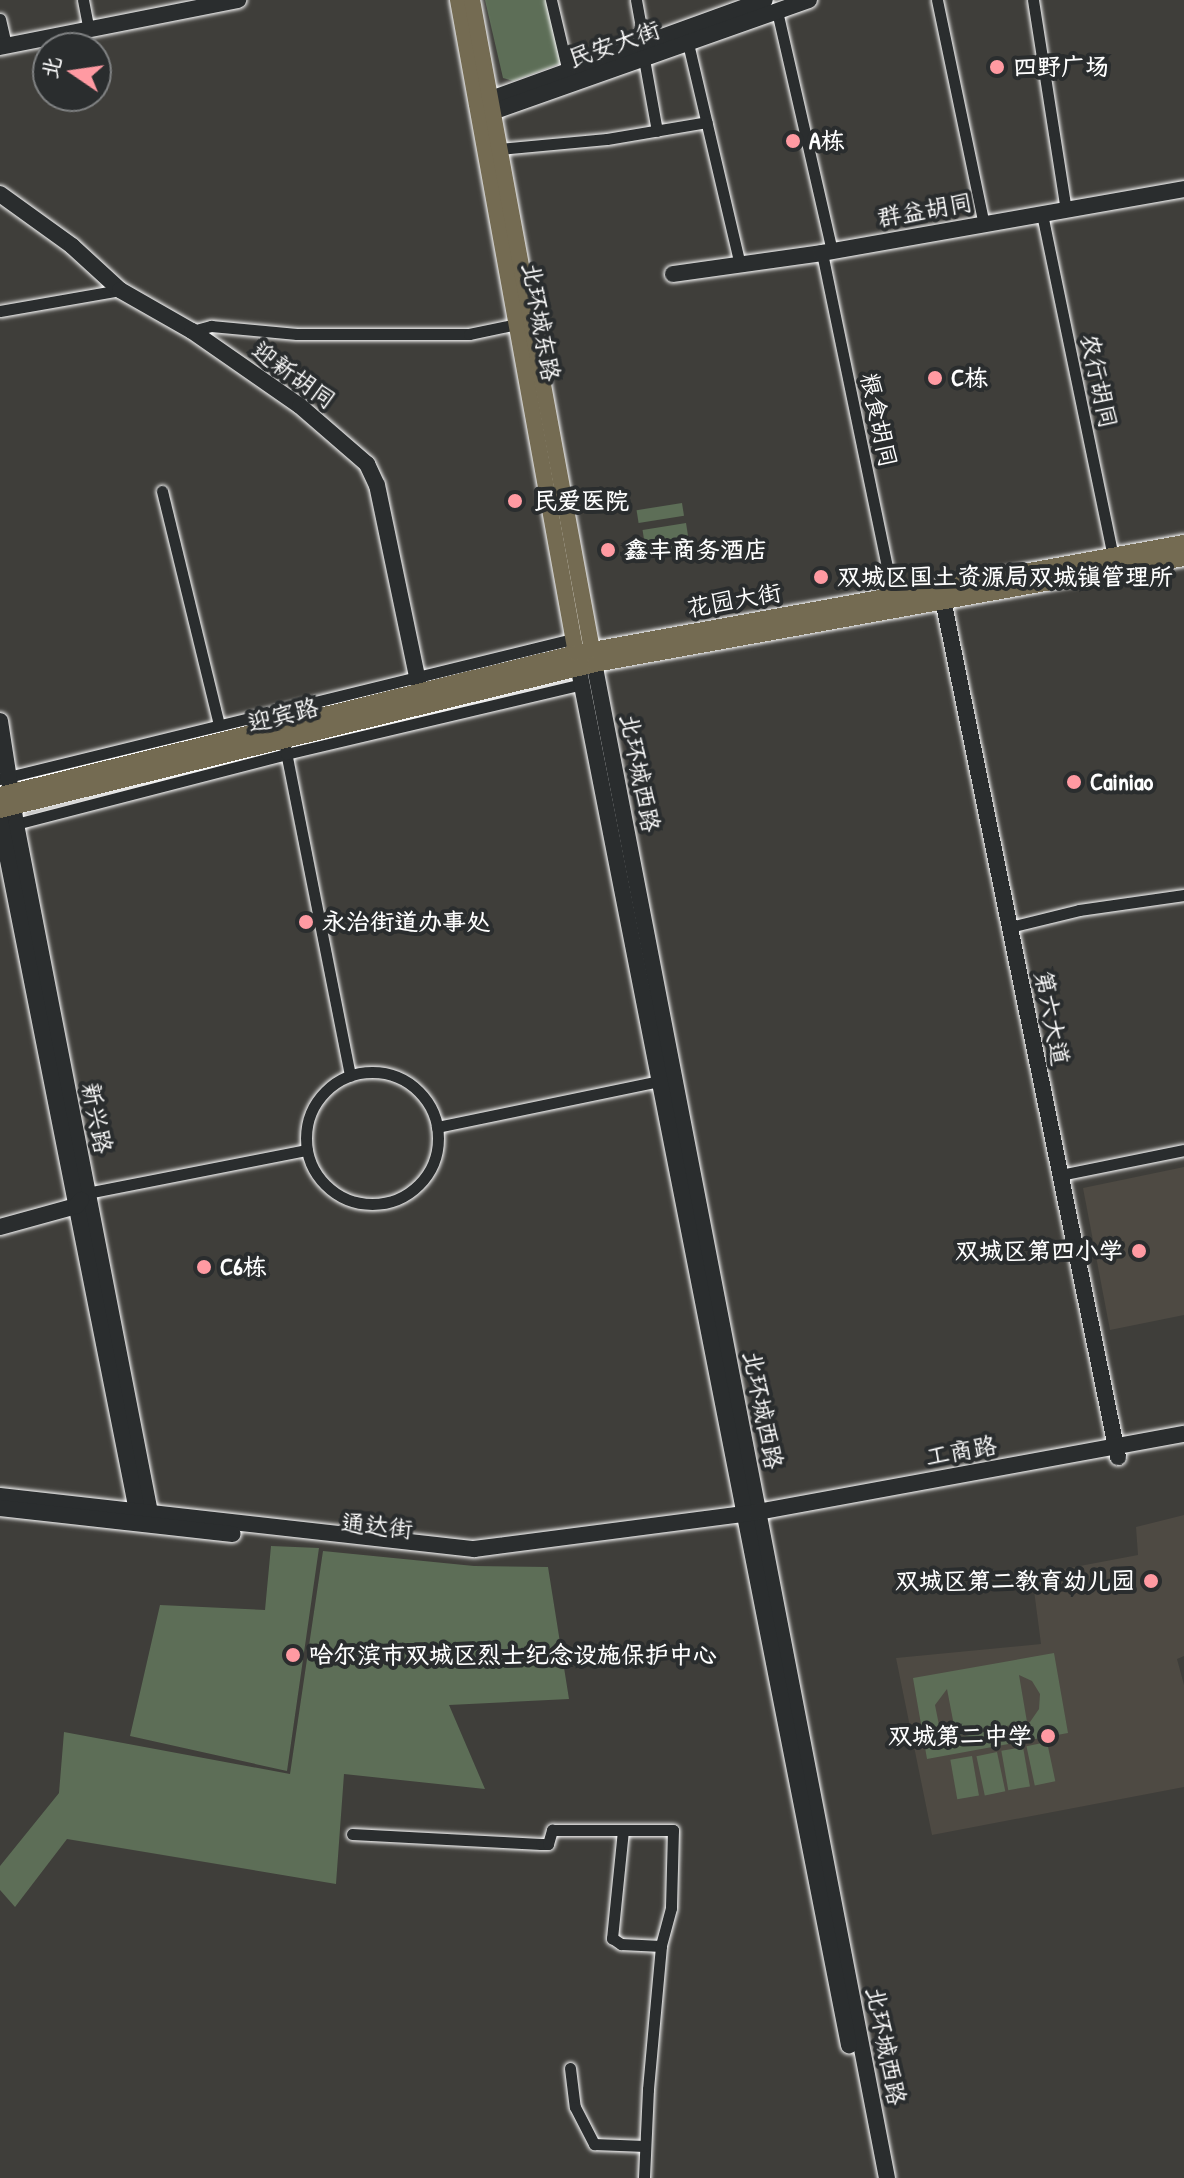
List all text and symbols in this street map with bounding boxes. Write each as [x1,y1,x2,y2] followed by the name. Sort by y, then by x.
[564,15,664,73] street label: 民安大街
[32,32,112,112] north arrow
[33,53,68,81] text: 北
[1013,53,1109,81] place label: 四野广场
[988,58,1006,76] marker: 四野广场
[809,127,845,155] place label: A栋
[784,132,802,150] marker: A栋
[875,187,975,233] street label: 群益胡同
[516,260,566,384] street label: 北环城东路
[1075,331,1123,431] street label: 农行胡同
[247,335,341,415] street label: 迎新胡同
[951,364,988,392] place label: C栋
[926,369,944,387] marker: C栋
[855,370,903,470] street label: 粮食胡同
[533,487,629,515] place label: 民爱医院
[504,490,526,512] marker: 民爱医院
[624,536,768,564] place label: 鑫丰商务酒店
[599,541,617,559] marker: 鑫丰商务酒店
[837,563,1173,591] place label: 双城区国土资源局双城镇管理所
[812,568,830,586] marker: 双城区国土资源局双城镇管理所
[684,577,784,623] street label: 花园大街
[245,692,321,738] street label: 迎宾路
[614,711,666,835] street label: 北环城西路
[1090,768,1153,796] place label: Cainiao
[1065,773,1083,791] marker: Cainiao
[322,908,490,936] place label: 永治街道办事处
[297,913,315,931] marker: 永治街道办事处
[1029,968,1075,1068] street label: 第六大道
[76,1080,118,1156] street label: 新兴路
[955,1237,1123,1265] place label: 双城区第四小学
[1130,1242,1148,1260] marker: 双城区第四小学
[220,1253,267,1281] place label: C6栋
[195,1258,213,1276] marker: C6栋
[737,1348,789,1472] street label: 北环城西路
[923,1431,999,1471] street label: 工商路
[340,1508,414,1544] street label: 通达街
[895,1567,1135,1595] place label: 双城区第二教育幼儿园
[1142,1572,1160,1590] marker: 双城区第二教育幼儿园
[309,1641,717,1669] place label: 哈尔滨市双城区烈士纪念设施保护中心
[284,1646,302,1664] marker: 哈尔滨市双城区烈士纪念设施保护中心
[888,1722,1032,1750] place label: 双城第二中学
[1039,1727,1057,1745] marker: 双城第二中学
[860,1984,912,2108] street label: 北环城西路

